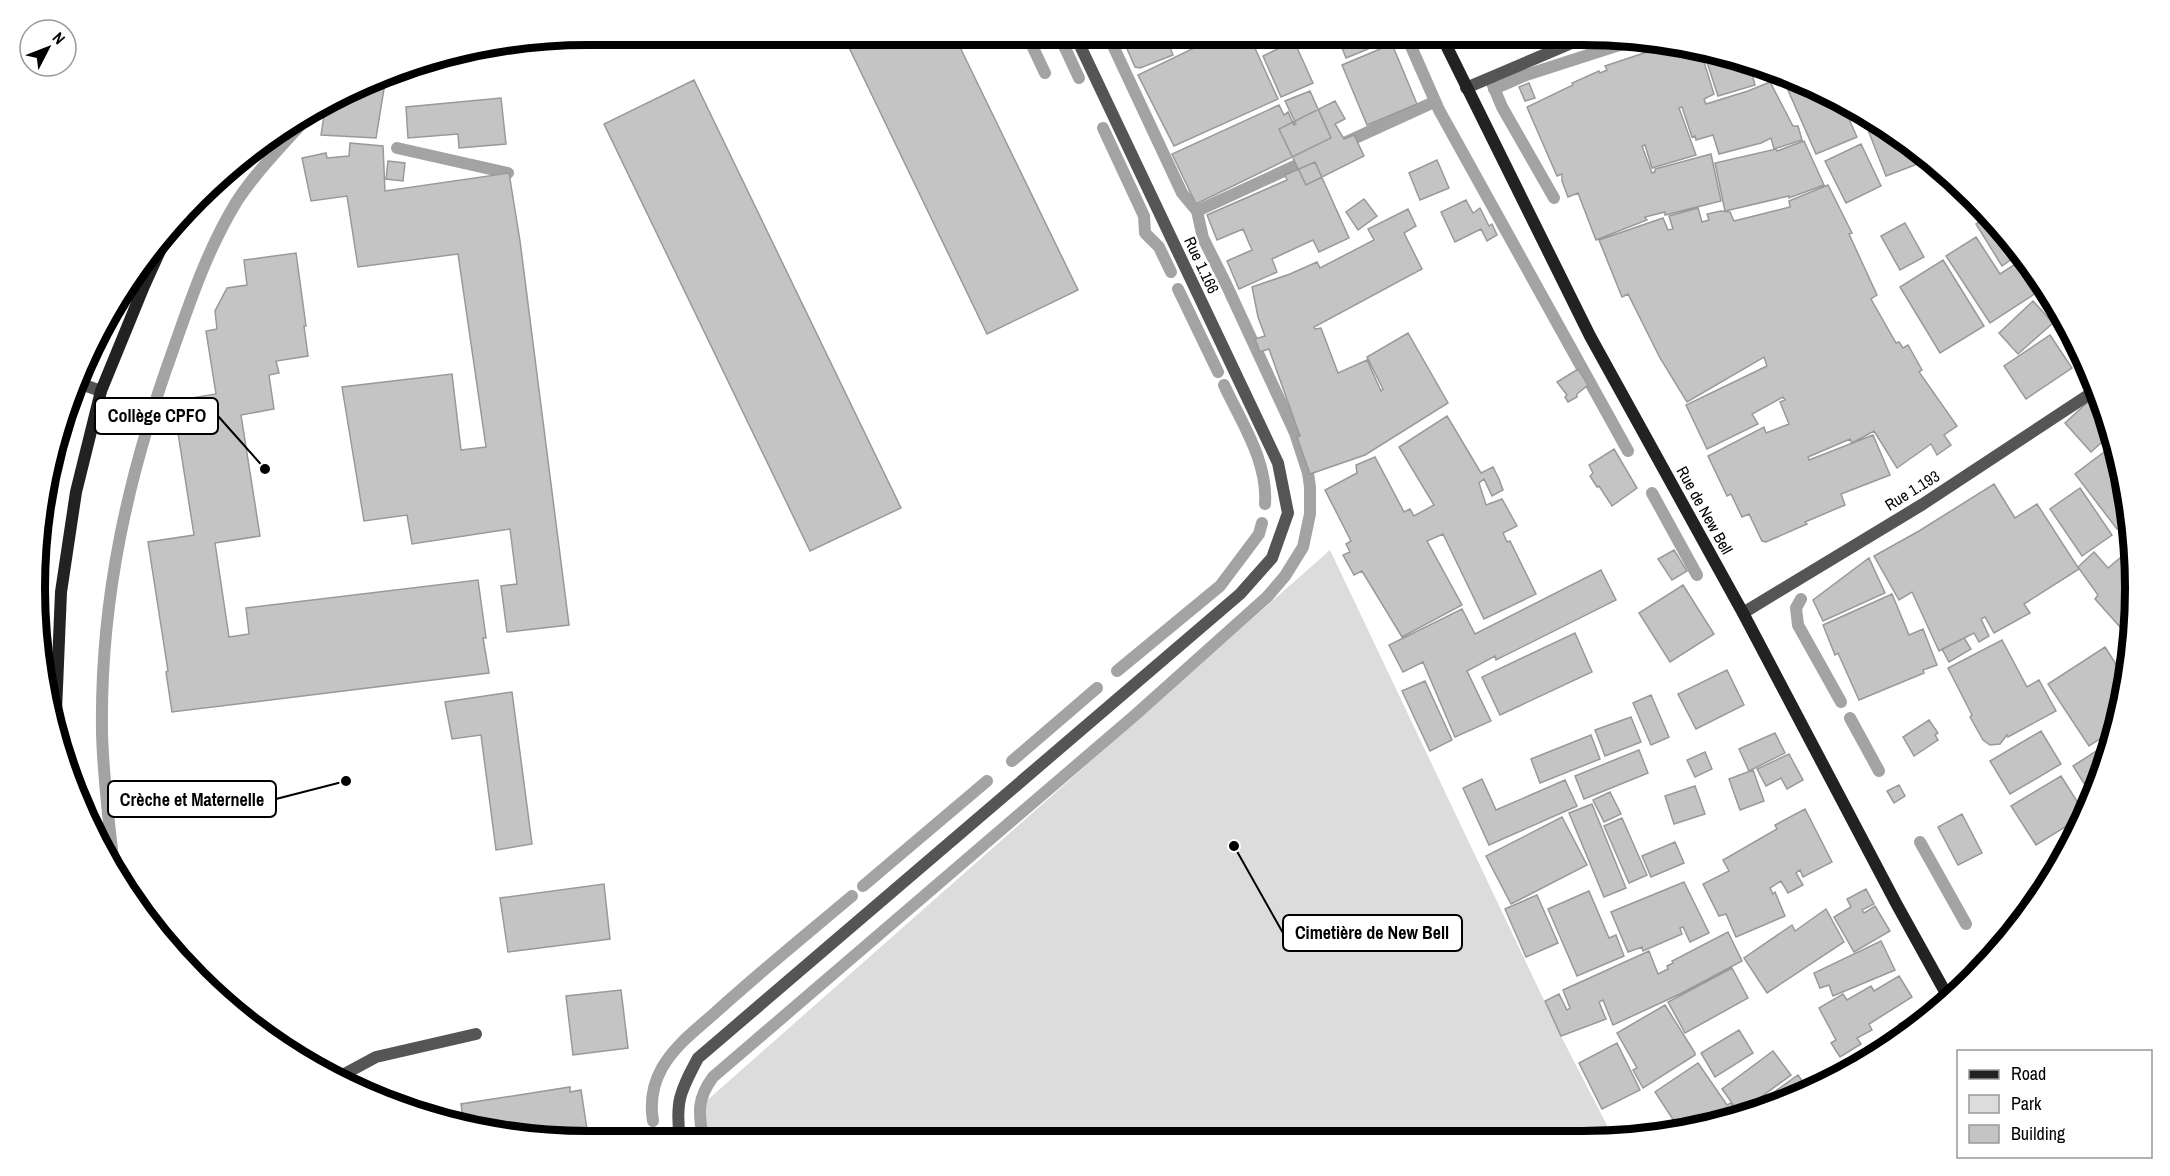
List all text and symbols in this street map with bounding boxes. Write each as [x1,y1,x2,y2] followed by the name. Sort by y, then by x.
[18,18,78,78] north arrow
[48,27,70,49] text: N
[1179,233,1225,297] street label: Rue 1.166
[95,398,218,434] callout: Collège CPFO
[108,403,206,428] text: Collège CPFO
[1672,462,1738,558] street label: Rue de New Bell
[1880,465,1944,515] street label: Rue 1.193
[108,781,276,817] callout: Crèche et Maternelle
[120,787,264,812] text: Crèche et Maternelle
[1283,915,1462,951] callout: Cimetière de New Bell
[1295,920,1449,945] text: Cimetière de New Bell
[1957,1050,2152,1158] legend
[2011,1061,2046,1086] text: Road
[2011,1091,2042,1116] text: Park
[2011,1121,2066,1146] text: Building

